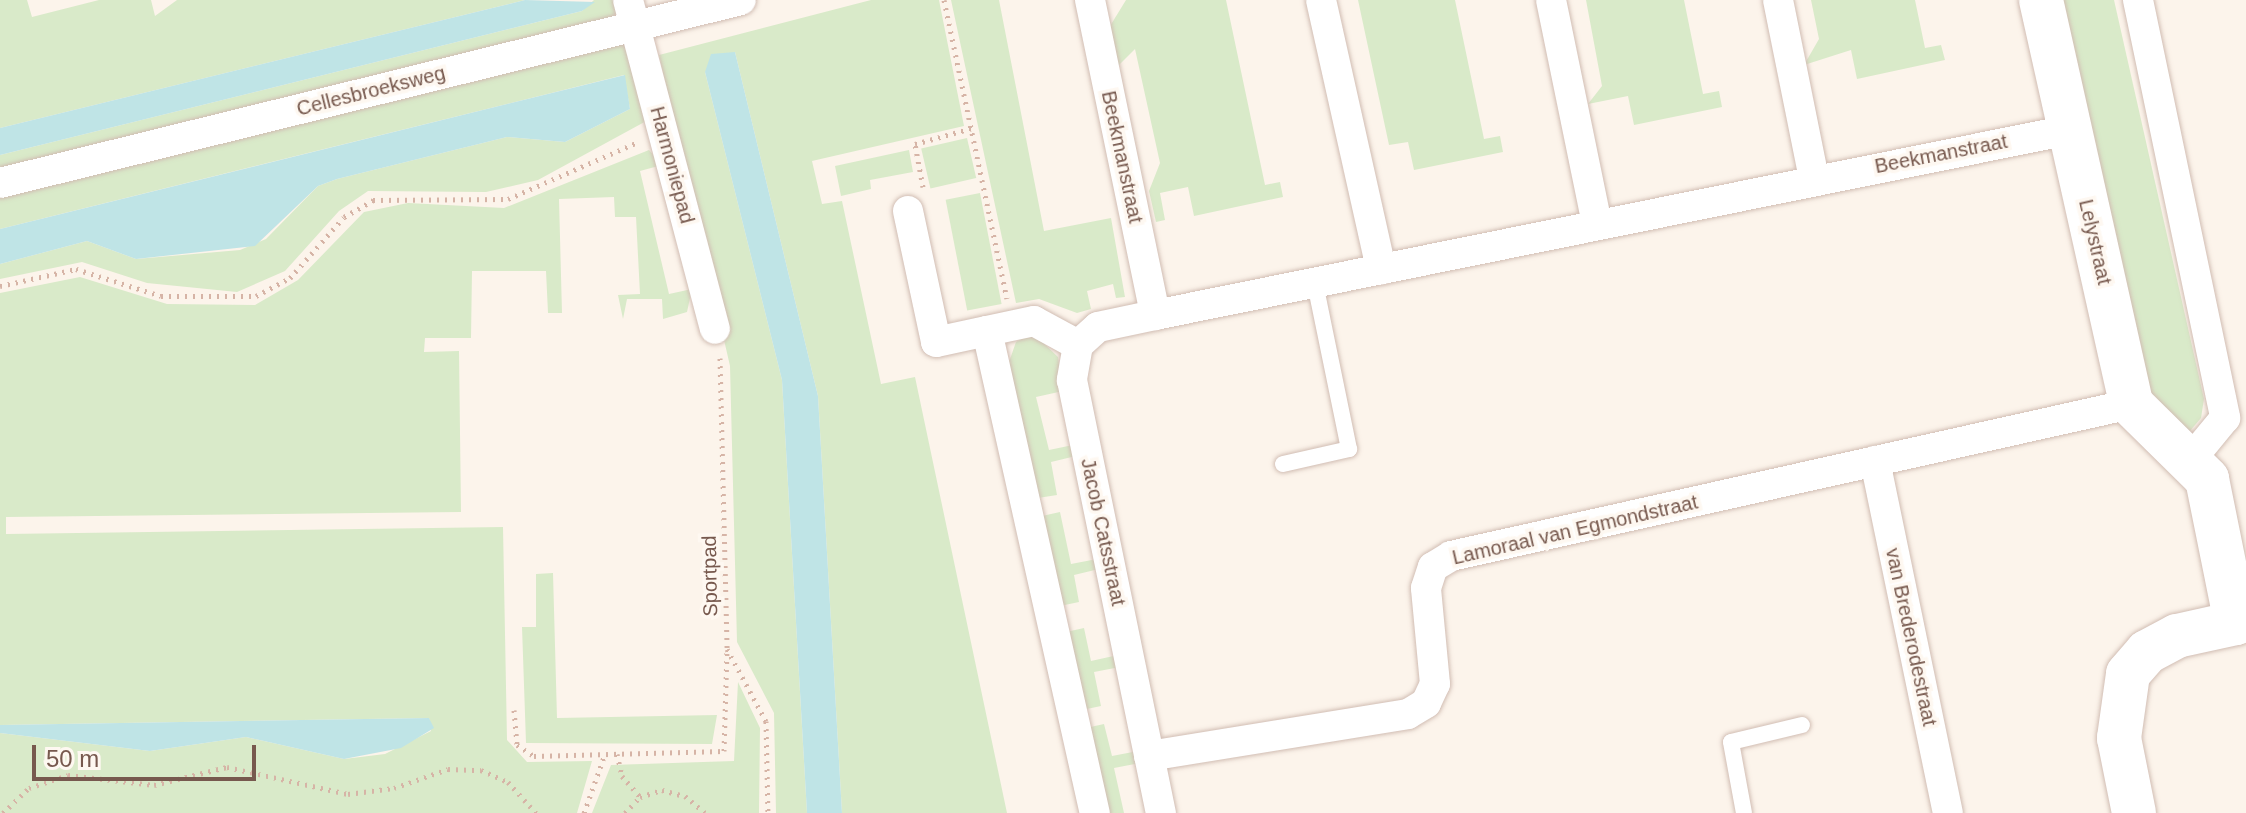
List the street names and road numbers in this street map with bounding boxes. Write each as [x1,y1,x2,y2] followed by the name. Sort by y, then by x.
[294,61,448,121] street label: Cellesbroeksweg
[1096,89,1148,225] street label: Beekmanstraat
[645,104,699,226] street label: Harmoniepad
[1873,129,2009,179] street label: Beekmanstraat
[2074,197,2116,287] street label: Lelystraat
[1076,456,1130,608] street label: Jacob Catsstraat
[1450,490,1700,570] street label: Lamoraal van Egmondstraat
[697,535,723,617] street label: Sportpad
[1880,546,1942,728] street label: van Brederodestraat

